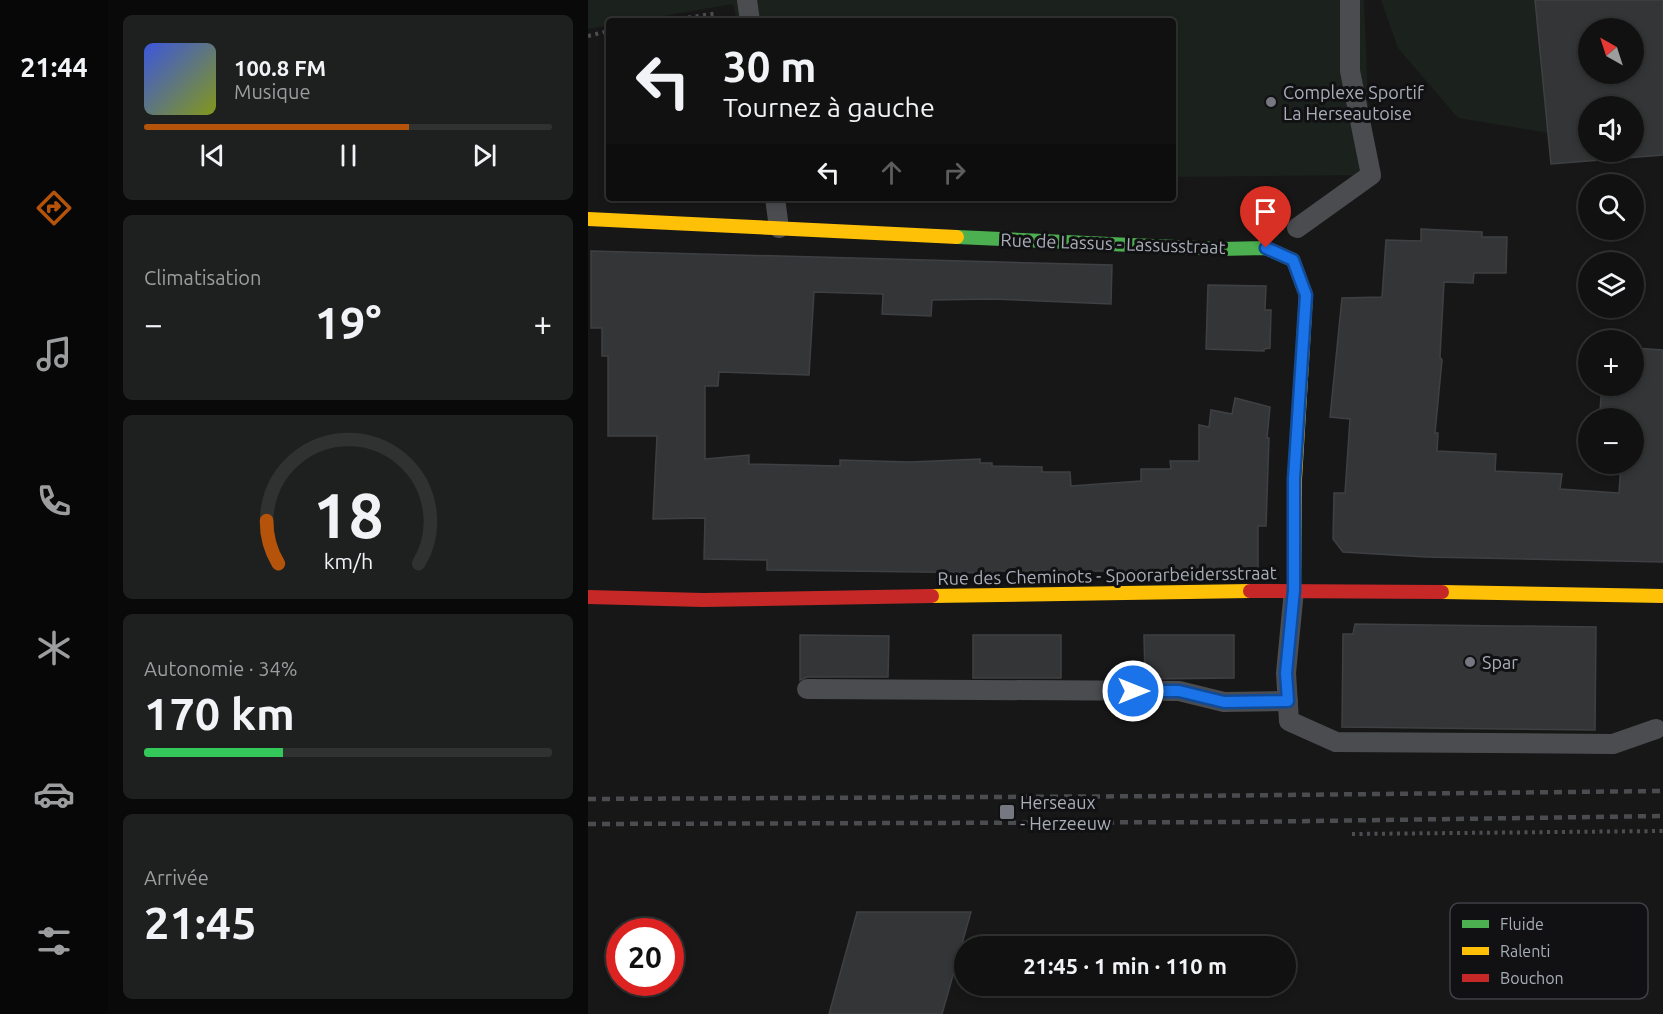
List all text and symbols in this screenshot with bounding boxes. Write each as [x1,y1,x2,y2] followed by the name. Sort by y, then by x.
[1578,18,1644,84] north arrow
[1578,18,1644,474] map controls
[624,42,702,120] icon: left
[723,43,817,90] text: 30 m
[20,52,88,82] text: 21:44
[234,55,326,80] text: 100.8 FM
[234,80,311,103] text: Musique
[1283,82,1424,123] place label: Complexe Sportif La Herseautoise
[723,92,935,122] text: Tournez à gauche
[1264,95,1278,109] marker: Complexe Sportif La Herseautoise
[1578,96,1644,162] button: sound
[196,139,229,172] icon: previous
[332,139,365,172] icon: pause
[468,139,501,172] icon: next
[812,156,845,189] icon: left
[875,156,908,189] icon: ahead
[938,156,971,189] icon: right
[1578,174,1644,240] button: search
[1240,186,1291,248] pin
[33,187,75,229] icon: directions
[1249,195,1282,228] icon: arrive
[1000,229,1226,257] street label: Rue de Lassus - Lassusstraat
[1578,252,1644,318] button: layers
[144,266,261,289] text: Climatisation
[315,297,381,348] text: 19°
[144,305,163,342] text: −
[533,305,552,342] text: +
[1578,330,1644,396] button: +
[33,333,75,375] icon: music
[1578,408,1644,474] button: −
[33,480,75,522] icon: phone
[313,480,383,550] text: 18
[323,549,373,573] text: km/h
[937,562,1277,588] street label: Rue des Cheminots - Spoorarbeidersstraat
[33,627,75,669] icon: climate
[1482,652,1518,672] place label: Spar
[1463,655,1477,669] marker: Spar
[144,657,298,680] text: Autonomie · 34%
[1101,659,1165,723] position arrow
[144,688,295,739] text: 170 km
[33,773,75,815] icon: car
[1020,792,1111,833] place label: Herseaux - Herzeeuw
[998,803,1016,821] marker: Herseaux - Herzeeuw
[144,866,209,889] text: Arrivée
[144,897,257,948] text: 21:45
[1450,903,1648,999] legend
[1500,915,1544,933] text: Fluide
[606,918,684,996] speed limit sign: 20
[33,920,75,962] icon: filters
[1500,942,1551,960] text: Ralenti
[1023,953,1227,978] text: 21:45 · 1 min · 110 m
[1500,969,1564,987] text: Bouchon

